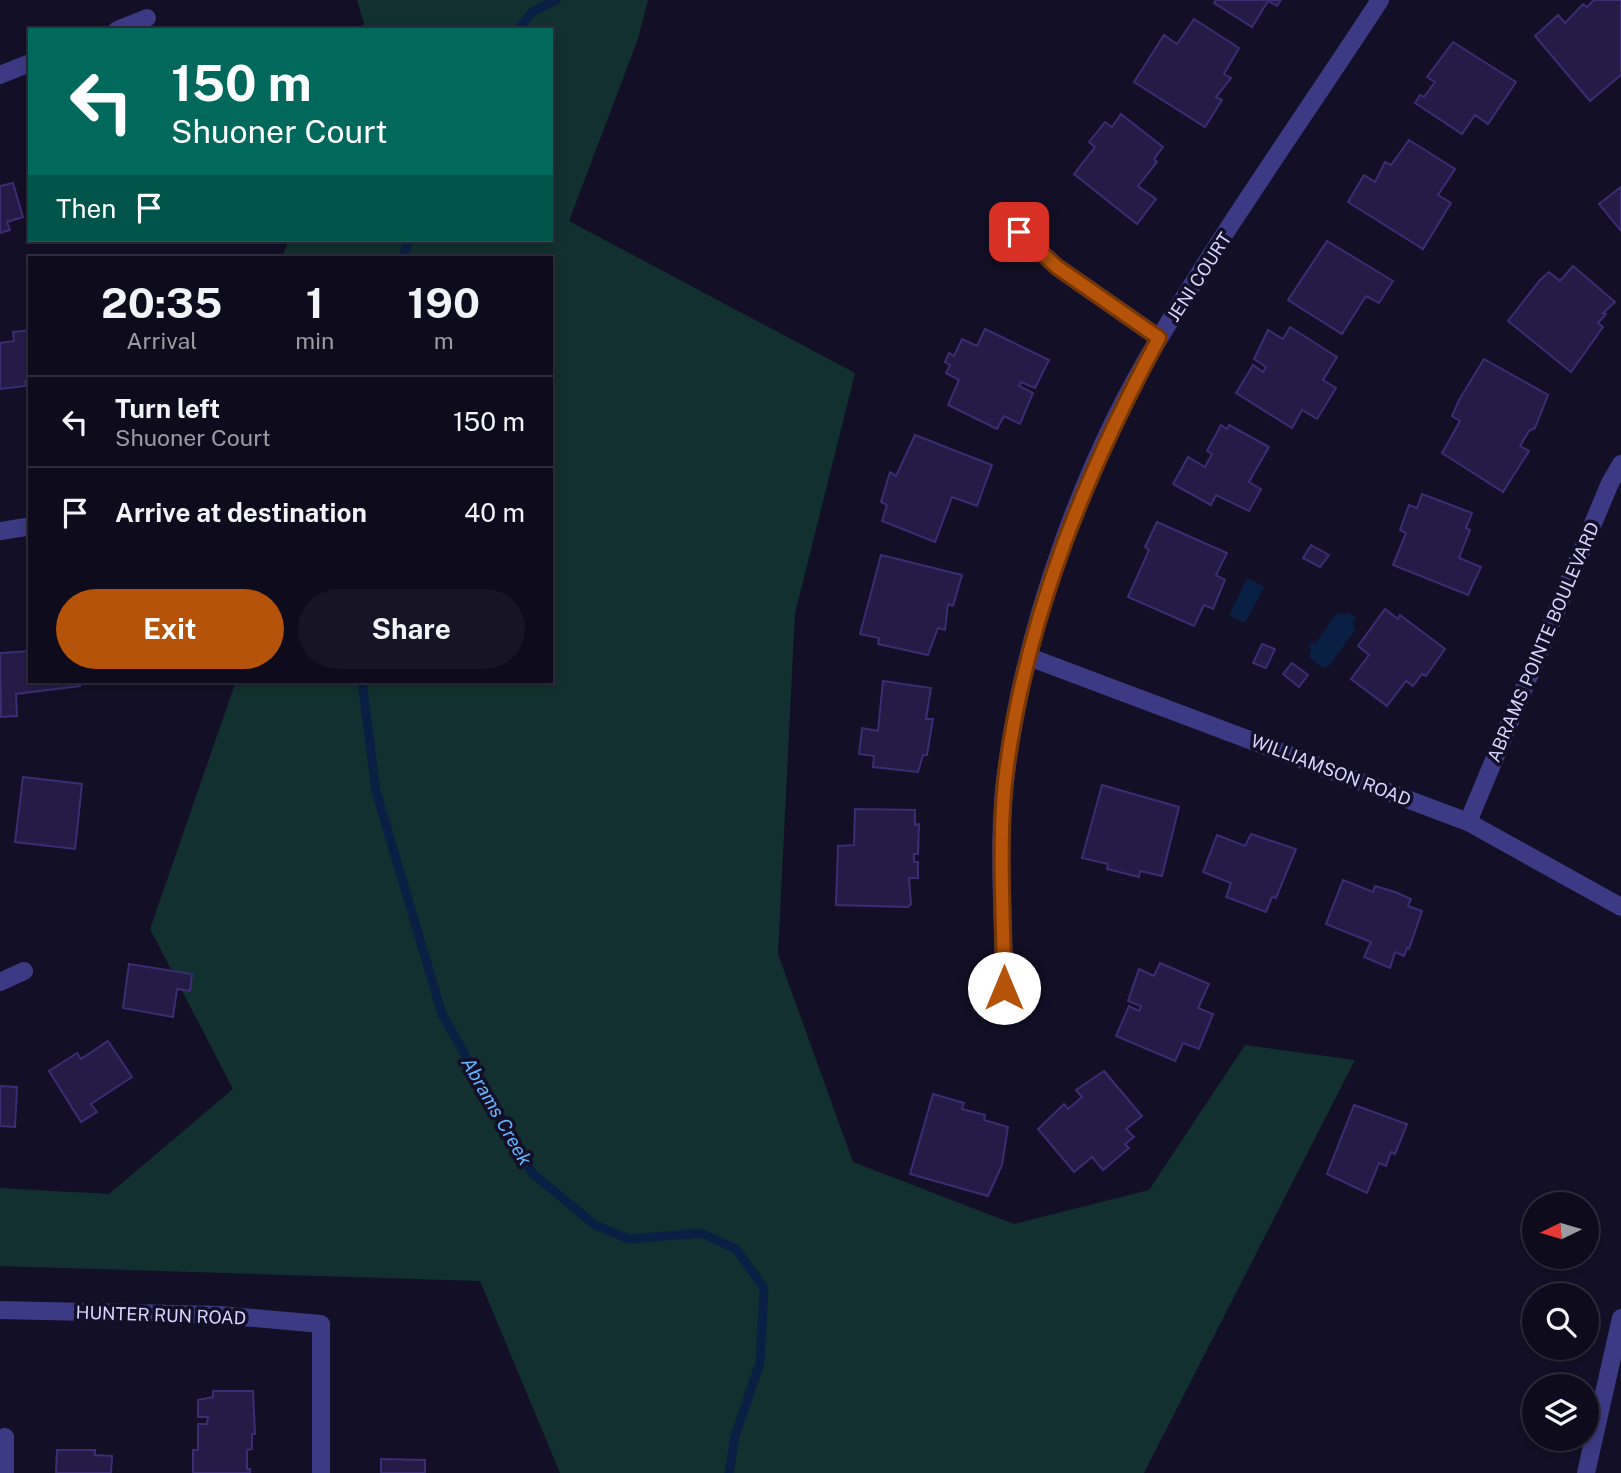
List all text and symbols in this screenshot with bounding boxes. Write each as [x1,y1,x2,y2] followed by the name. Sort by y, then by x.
[171,54,312,112] text: 150 m
[56,56,147,147] icon: left
[171,113,388,150] text: Shuoner Court
[130,189,168,227] icon: arrive
[56,193,116,224] text: Then
[989,202,1049,262] pin
[1000,213,1038,251] icon: arrive
[1162,228,1236,325] street label: JENI COURT
[101,278,222,327] text: 20:35
[306,278,324,327] text: 1
[407,278,480,327] text: 190
[126,327,197,354] text: Arrival
[295,327,334,354] text: min
[434,327,454,354] text: m
[115,393,220,424] text: Turn left
[56,403,94,441] icon: left
[453,406,525,437] text: 150 m
[115,424,271,451] text: Shuoner Court
[56,494,94,532] icon: arrive
[115,497,367,528] text: Arrive at destination
[464,497,525,528] text: 40 m
[1483,519,1603,765] street label: ABRAMS POINTE BOULEVARD
[56,589,284,669] button: Exit
[298,589,525,669] button: Share
[1248,730,1414,810] street label: WILLIAMSON ROAD
[967,951,1041,1025] position arrow
[457,1053,537,1169] water label: Abrams Creek
[1522,1192,1600,1269] north arrow
[1522,1192,1599,1451] map controls
[1522,1283,1599,1360] button: search
[75,1302,247,1328] street label: HUNTER RUN ROAD
[1522,1374,1599,1451] button: layers

